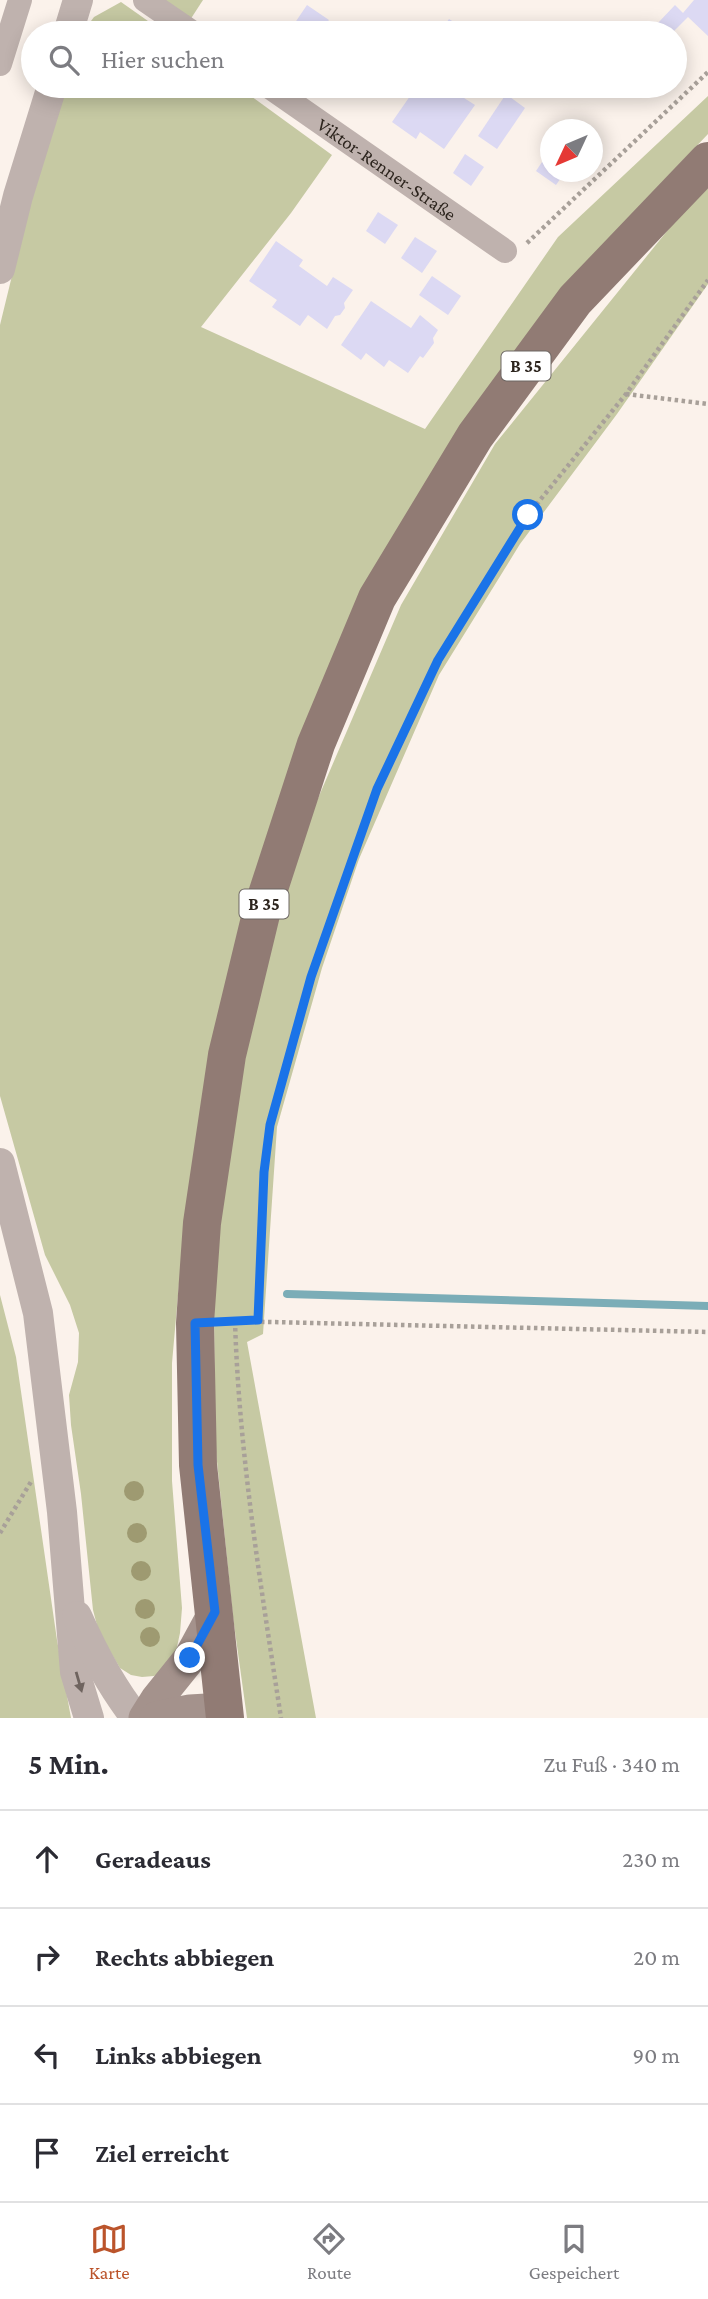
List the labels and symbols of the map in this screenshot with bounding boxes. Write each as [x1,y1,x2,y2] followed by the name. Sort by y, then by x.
[314,113,460,224] street label: Viktor-Renner-Straße
[540,119,603,182] north arrow
[502,352,550,380] road number: B 35
[512,499,543,530] route start
[240,890,288,918] road number: B 35
[174,1642,205,1673] route end
[74,1672,84,1693] one-way arrow

